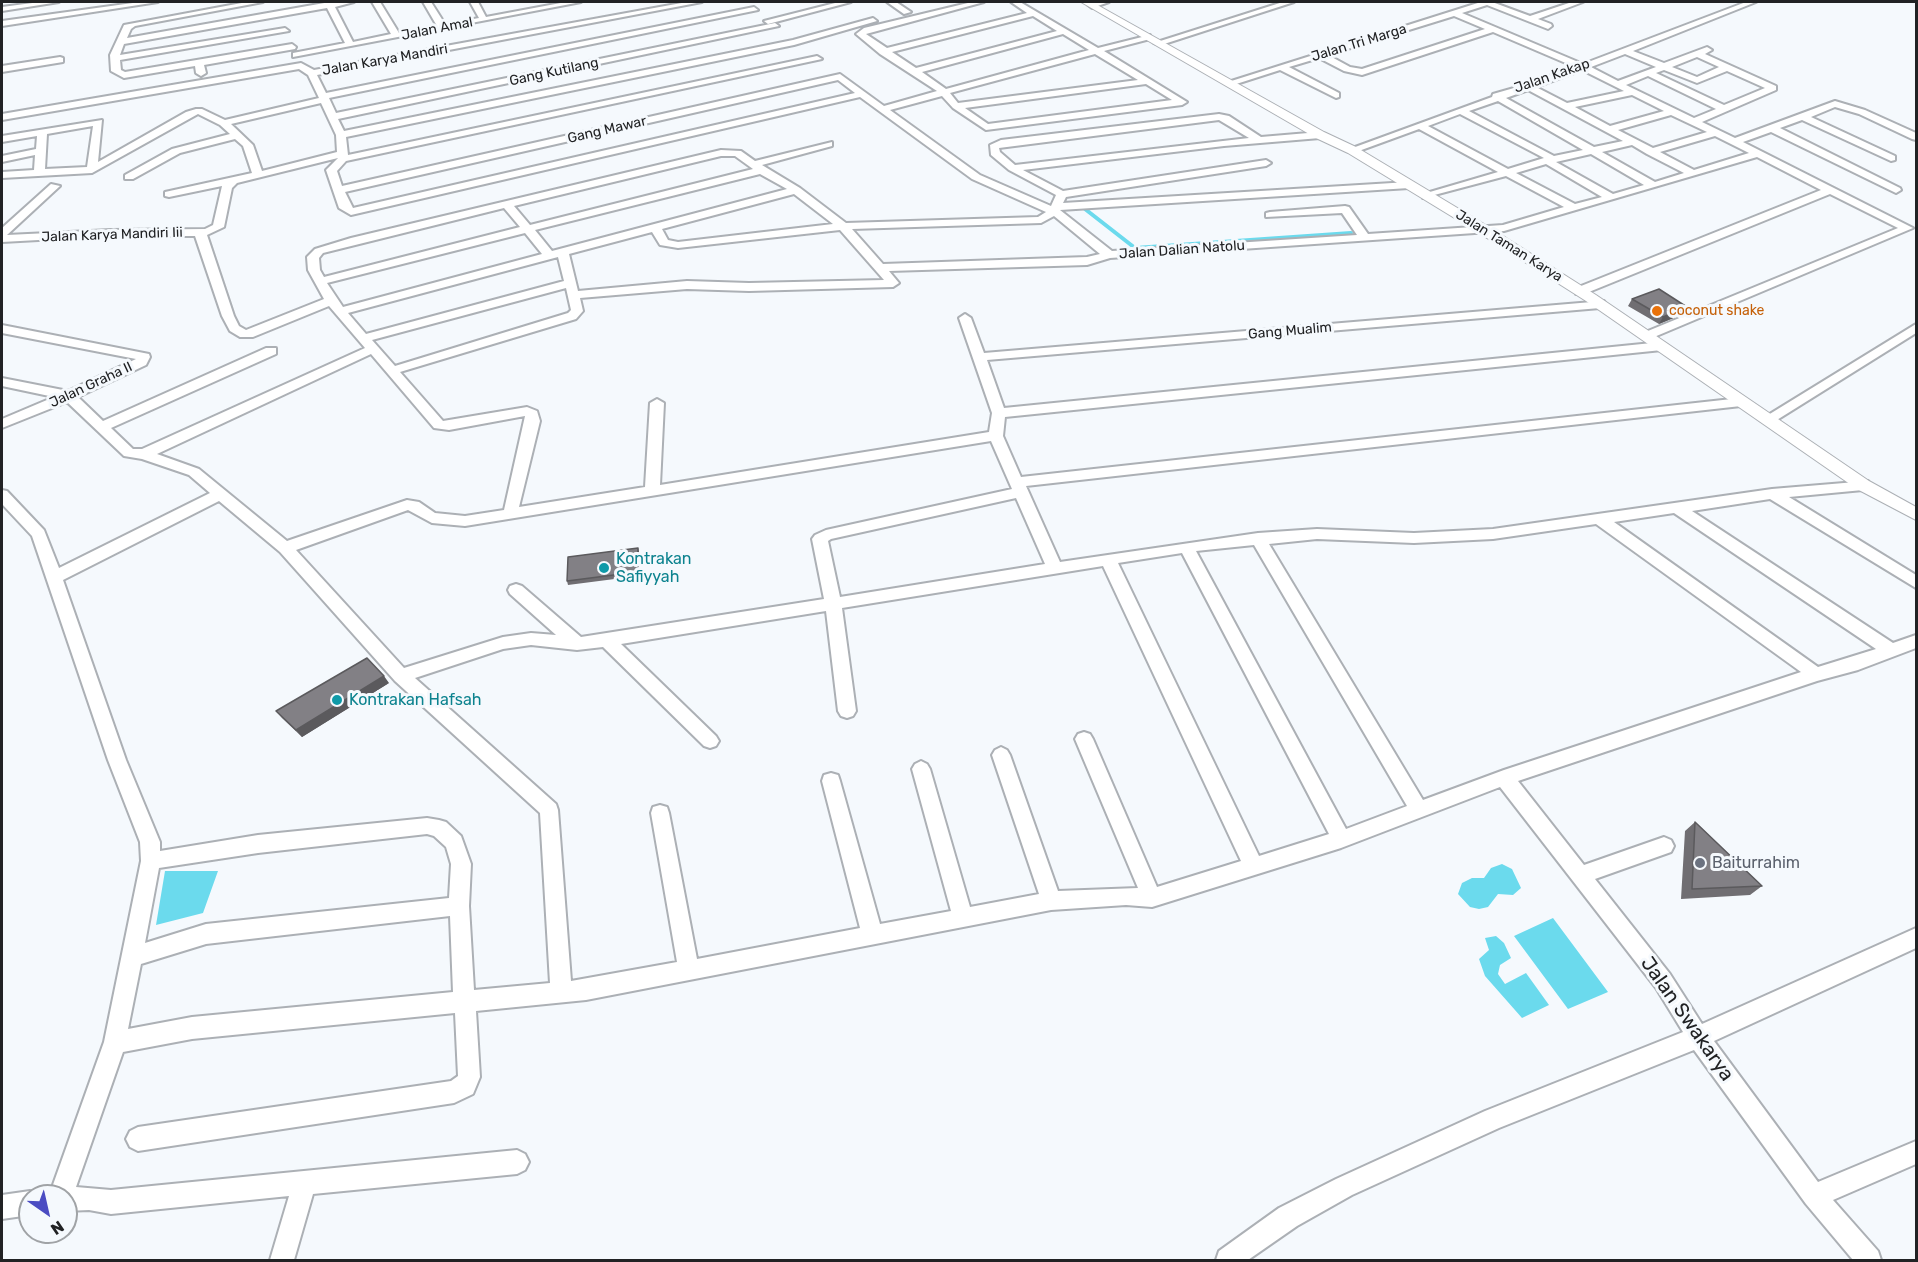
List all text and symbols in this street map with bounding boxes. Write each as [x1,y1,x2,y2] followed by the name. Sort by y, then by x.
[400,14,474,44] street label: Jalan Amal
[1309,21,1409,65] street label: Jalan Tri Marga
[321,41,449,79] street label: Jalan Karya Mandiri
[508,54,600,90] street label: Gang Kutilang
[1512,55,1592,97] street label: Jalan Kakap
[566,113,648,147] street label: Gang Mawar
[1452,206,1566,286] street label: Jalan Taman Karya
[41,224,183,246] street label: Jalan Karya Mandiri Iii
[1119,237,1245,263] street label: Jalan Dalian Natolu
[1669,303,1764,319] place label: coconut shake
[1650,304,1664,318] marker: coconut shake
[1247,319,1333,343] street label: Gang Mualim
[47,358,135,412] street label: Jalan Graha II
[616,549,692,587] place label: Kontrakan Safiyyah
[597,561,611,575] marker: Kontrakan Safiyyah
[349,690,482,710] place label: Kontrakan Hafsah
[330,693,344,707] marker: Kontrakan Hafsah
[1712,853,1800,873] place label: Baiturrahim
[1693,856,1707,870] marker: Baiturrahim
[1635,952,1739,1086] street label: Jalan Swakarya
[18,1184,78,1244] north arrow
[47,1217,67,1239] text: N

